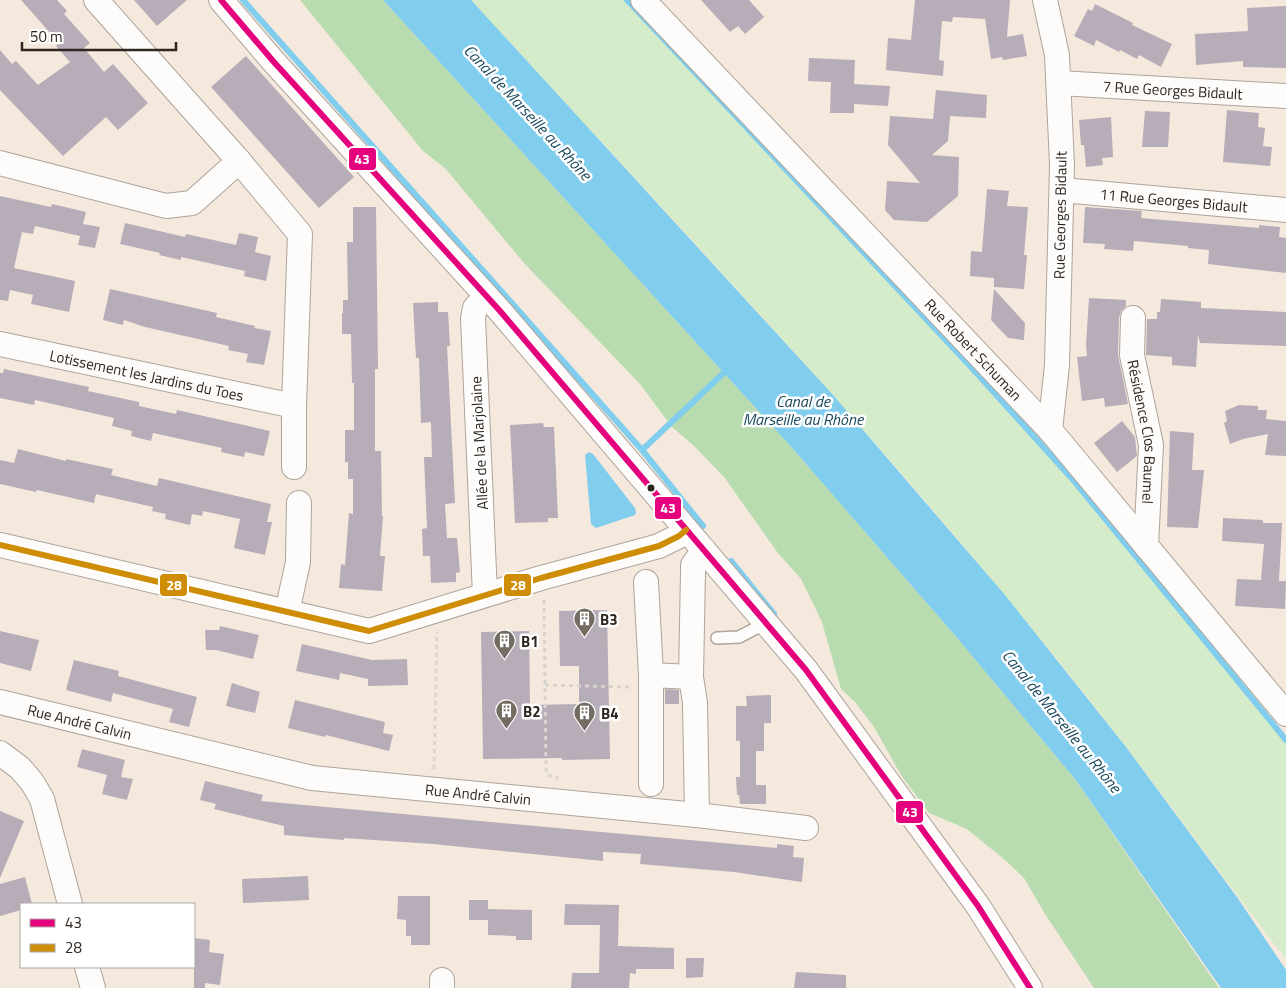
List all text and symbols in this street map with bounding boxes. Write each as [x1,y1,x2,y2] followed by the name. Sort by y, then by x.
[22,20,176,52] scale bar
[30,25,63,48] text: 50 m
[458,39,599,187] water label: Canal de Marseille au Rhône
[1102,74,1244,105] street label: 7 Rue Georges Bidault
[348,147,377,171] line badge: 43
[354,148,370,169] text: 43
[1047,150,1073,279] street label: Rue Georges Bidault
[1099,182,1249,218] street label: 11 Rue Georges Bidault
[920,293,1028,406] street label: Rue Robert Schuman
[48,343,246,407] street label: Lotissement les Jardins du Toes
[1122,357,1162,505] street label: Résidence Clos Baumel
[464,376,494,510] street label: Allée de la Marjolaine
[743,389,865,431] water label: Canal de Marseille au Rhône
[646,483,656,493] unlabelled marker
[654,496,682,520] line badge: 43
[660,497,676,518] text: 43
[159,573,188,597] line badge: 28
[503,573,532,597] line badge: 28
[166,574,182,595] text: 28
[510,574,526,595] text: 28
[572,607,596,638] building icon: B3
[600,608,618,631] place label: B3
[493,629,517,660] building icon: B1
[521,630,539,653] place label: B1
[997,644,1128,799] water label: Canal de Marseille au Rhône
[25,698,134,745] street label: Rue André Calvin
[495,699,519,730] building icon: B2
[523,700,541,723] place label: B2
[573,701,597,732] building icon: B4
[601,702,619,725] place label: B4
[424,777,532,811] street label: Rue André Calvin
[895,800,924,824] line badge: 43
[902,801,918,822] text: 43
[20,903,195,968] legend
[65,911,82,934] text: 43
[65,936,82,959] text: 28

